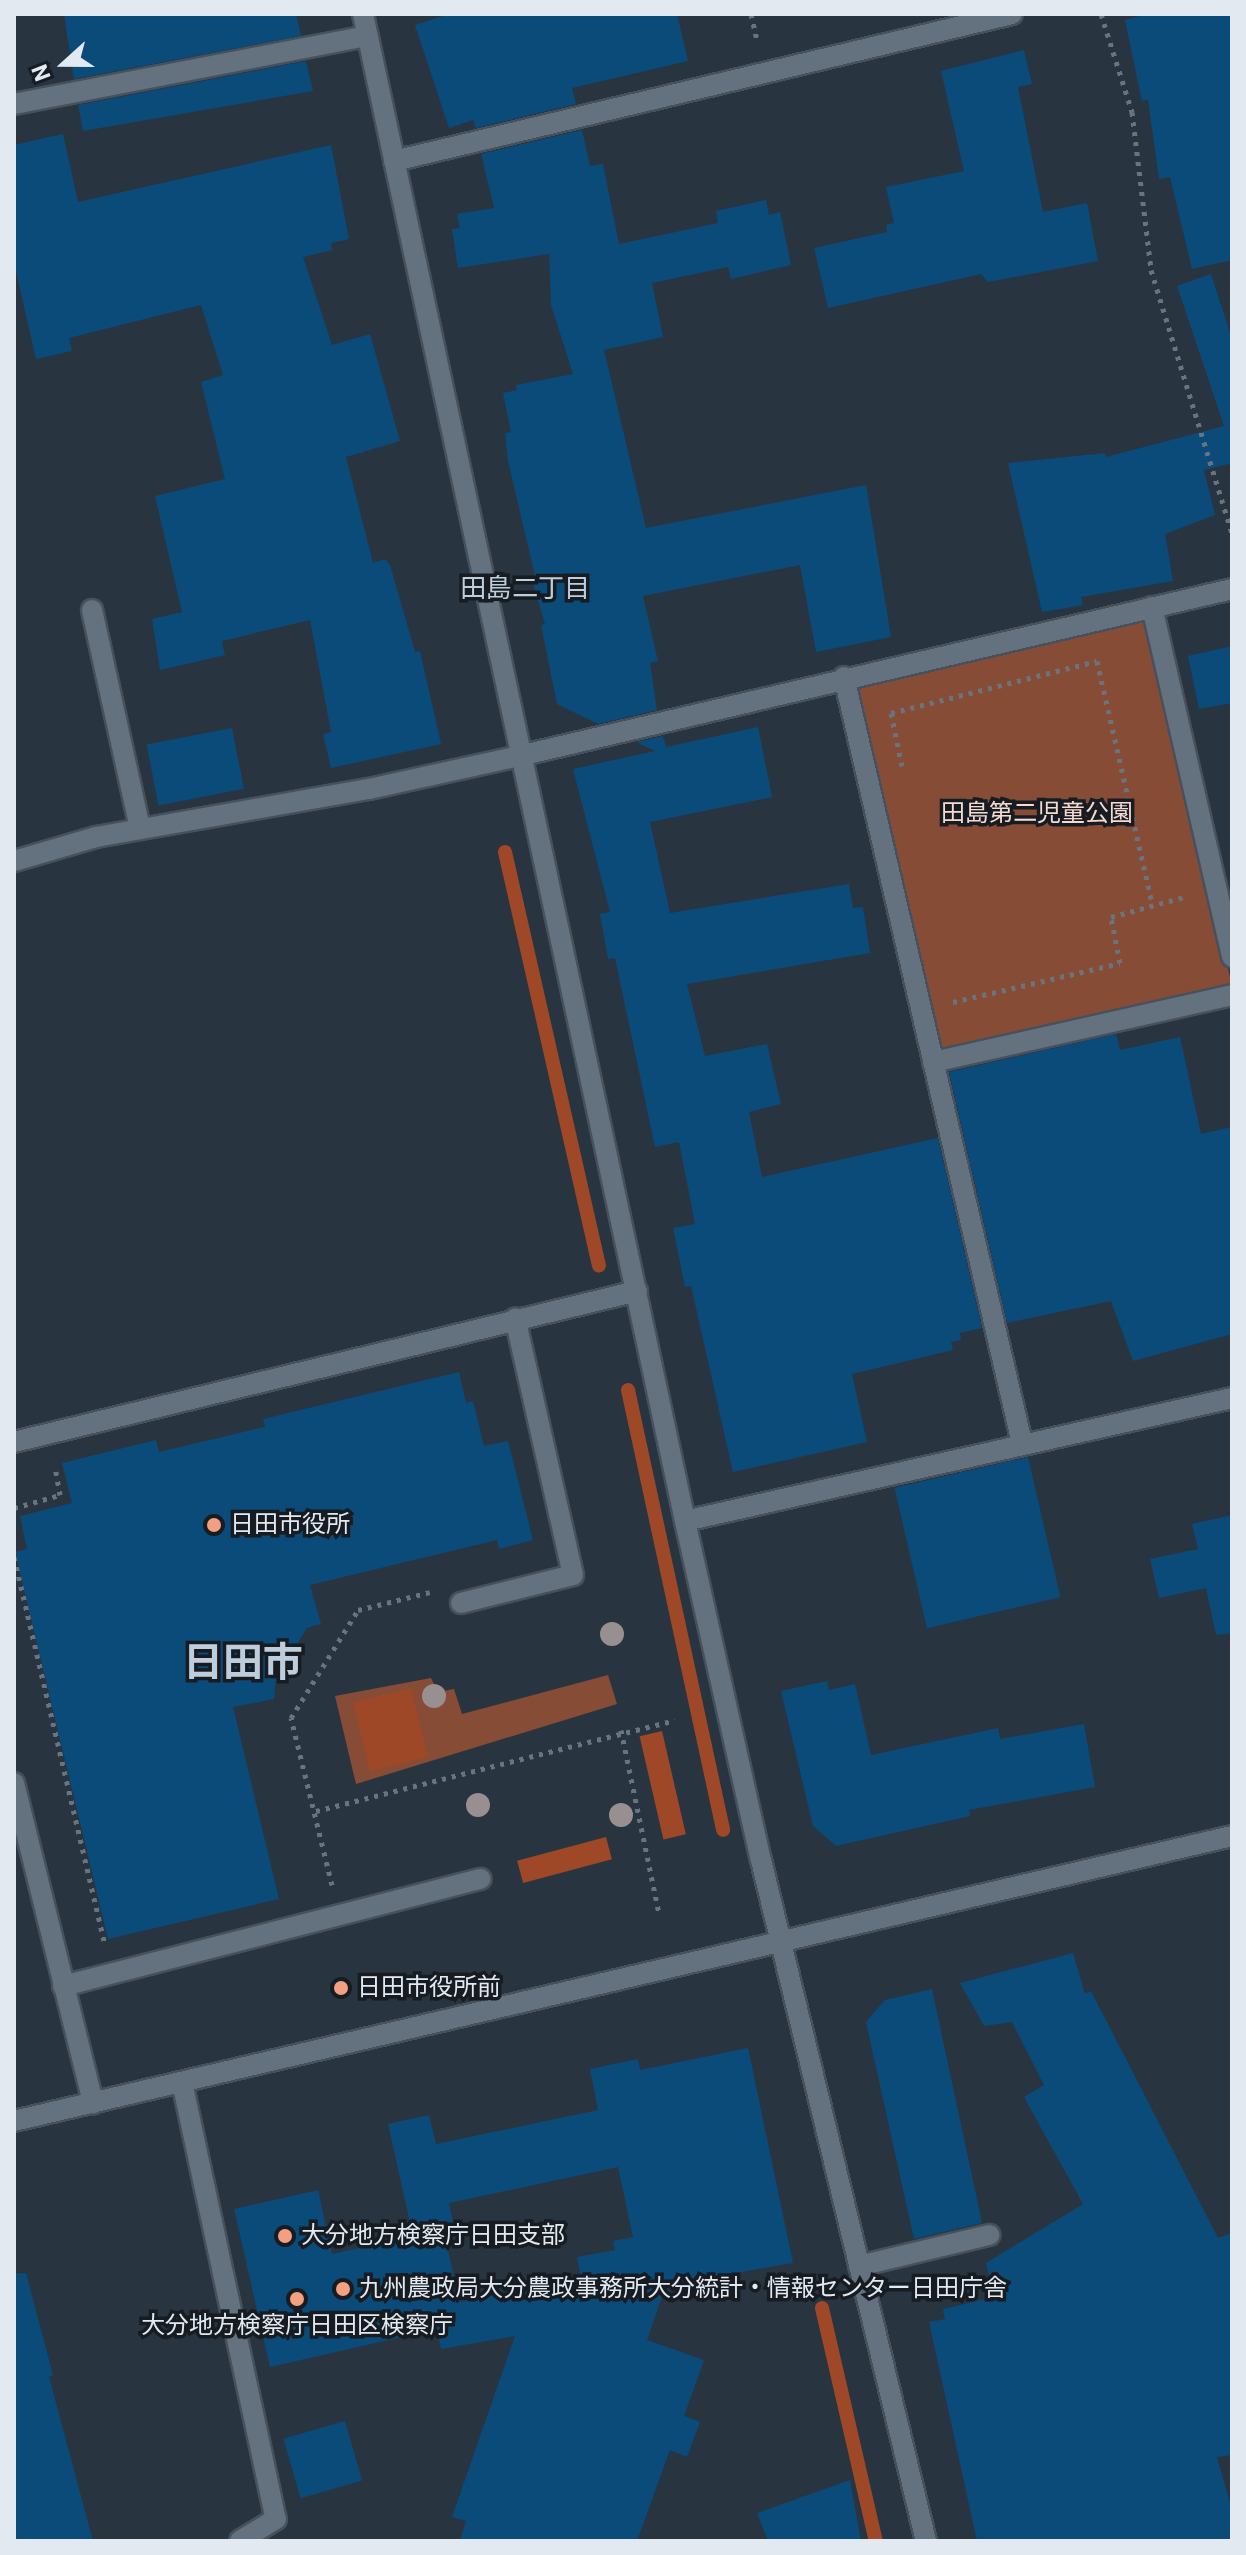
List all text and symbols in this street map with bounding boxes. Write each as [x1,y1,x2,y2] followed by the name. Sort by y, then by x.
[24,24,104,104] north arrow
[27,61,56,85] text: N
[460,573,590,605] district label: 田島二丁目
[941,800,1133,828] park label: 田島第二児童公園
[230,1511,350,1539] place label: 日田市役所
[205,1516,223,1534] marker: 日田市役所
[183,1639,303,1687] district label: 日田市
[357,1974,501,2002] place label: 日田市役所前
[332,1979,350,1997] marker: 日田市役所前
[301,2222,565,2250] place label: 大分地方検察庁日田支部
[276,2227,294,2245] marker: 大分地方検察庁日田支部
[359,2275,1007,2303] place label: 九州農政局大分農政事務所大分統計・情報センター日田庁舎
[334,2280,352,2298] marker: 九州農政局大分農政事務所大分統計・情報センター日田庁舎
[288,2290,306,2308] marker: 大分地方検察庁日田区検察庁
[141,2312,453,2340] place label: 大分地方検察庁日田区検察庁

